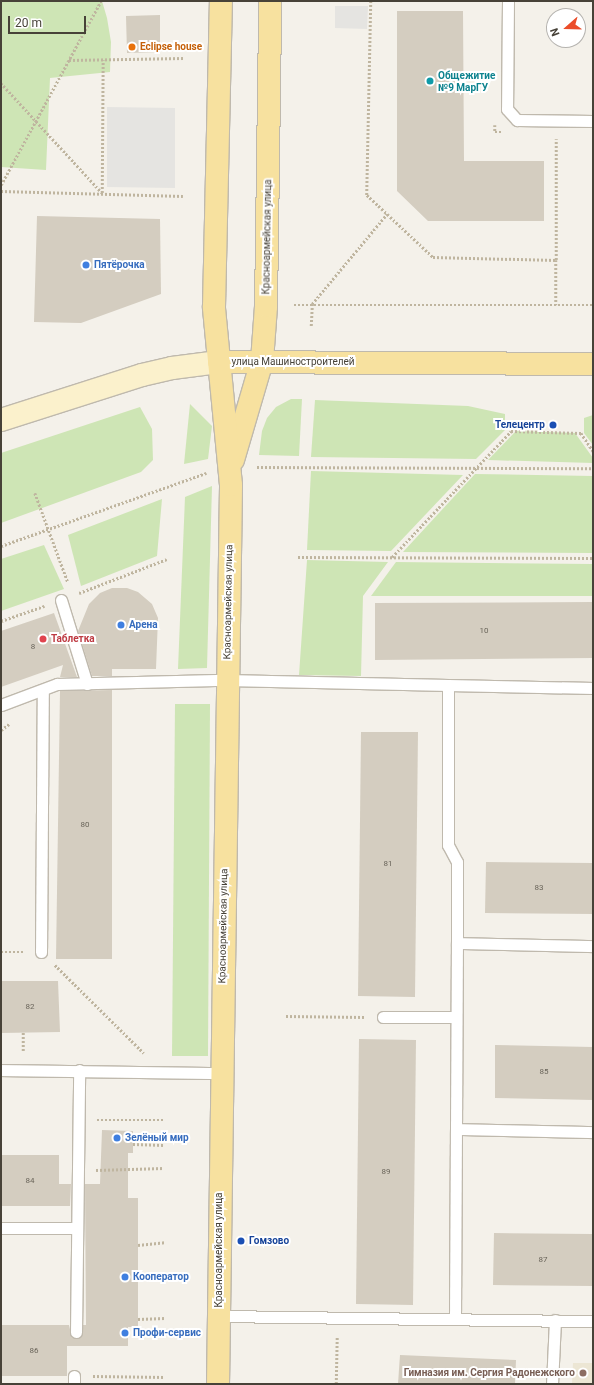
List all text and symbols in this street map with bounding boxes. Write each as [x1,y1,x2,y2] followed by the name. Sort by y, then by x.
[10,8,88,34] scale bar
[546,8,586,48] north arrow
[15,16,42,30] text: 20 m
[548,26,563,38] text: N
[140,41,202,53] place label: Eclipse house
[127,42,137,52] marker: Eclipse house
[438,69,495,92] place label: Общежитие №9 МарГУ
[425,76,435,86] marker: Общежитие №9 МарГУ
[260,179,274,295] street label: Красноармейская улица
[94,259,145,271] place label: Пятёрочка
[81,260,91,270] marker: Пятёрочка
[231,356,355,368] street label: улица Машиностроителей
[495,419,545,431] place label: Телецентр
[548,420,558,430] marker: Телецентр
[221,544,235,660] street label: Красноармейская улица
[129,619,158,631] place label: Арена
[116,620,126,630] marker: Арена
[480,626,488,636] house number: 10
[51,633,95,645] place label: Таблетка
[38,634,48,644] marker: Таблетка
[31,642,35,652] house number: 8
[81,820,89,830] house number: 80
[384,859,392,869] house number: 81
[216,868,230,984] street label: Красноармейская улица
[535,883,543,893] house number: 83
[26,1002,34,1012] house number: 82
[540,1067,548,1077] house number: 85
[125,1132,189,1144] place label: Зелёный мир
[112,1133,122,1143] marker: Зелёный мир
[382,1167,390,1177] house number: 89
[26,1176,34,1186] house number: 84
[213,1192,225,1308] street label: Красноармейская улица
[249,1235,289,1247] place label: Гомзово
[236,1236,246,1246] marker: Гомзово
[539,1255,547,1265] house number: 87
[133,1271,189,1283] place label: Кооператор
[120,1272,130,1282] marker: Кооператор
[133,1327,201,1339] place label: Профи-сервис
[120,1328,130,1338] marker: Профи-сервис
[30,1346,38,1356] house number: 86
[404,1367,575,1379] place label: Гимназия им. Сергия Радонежского
[578,1368,588,1378] marker: Гимназия им. Сергия Радонежского

